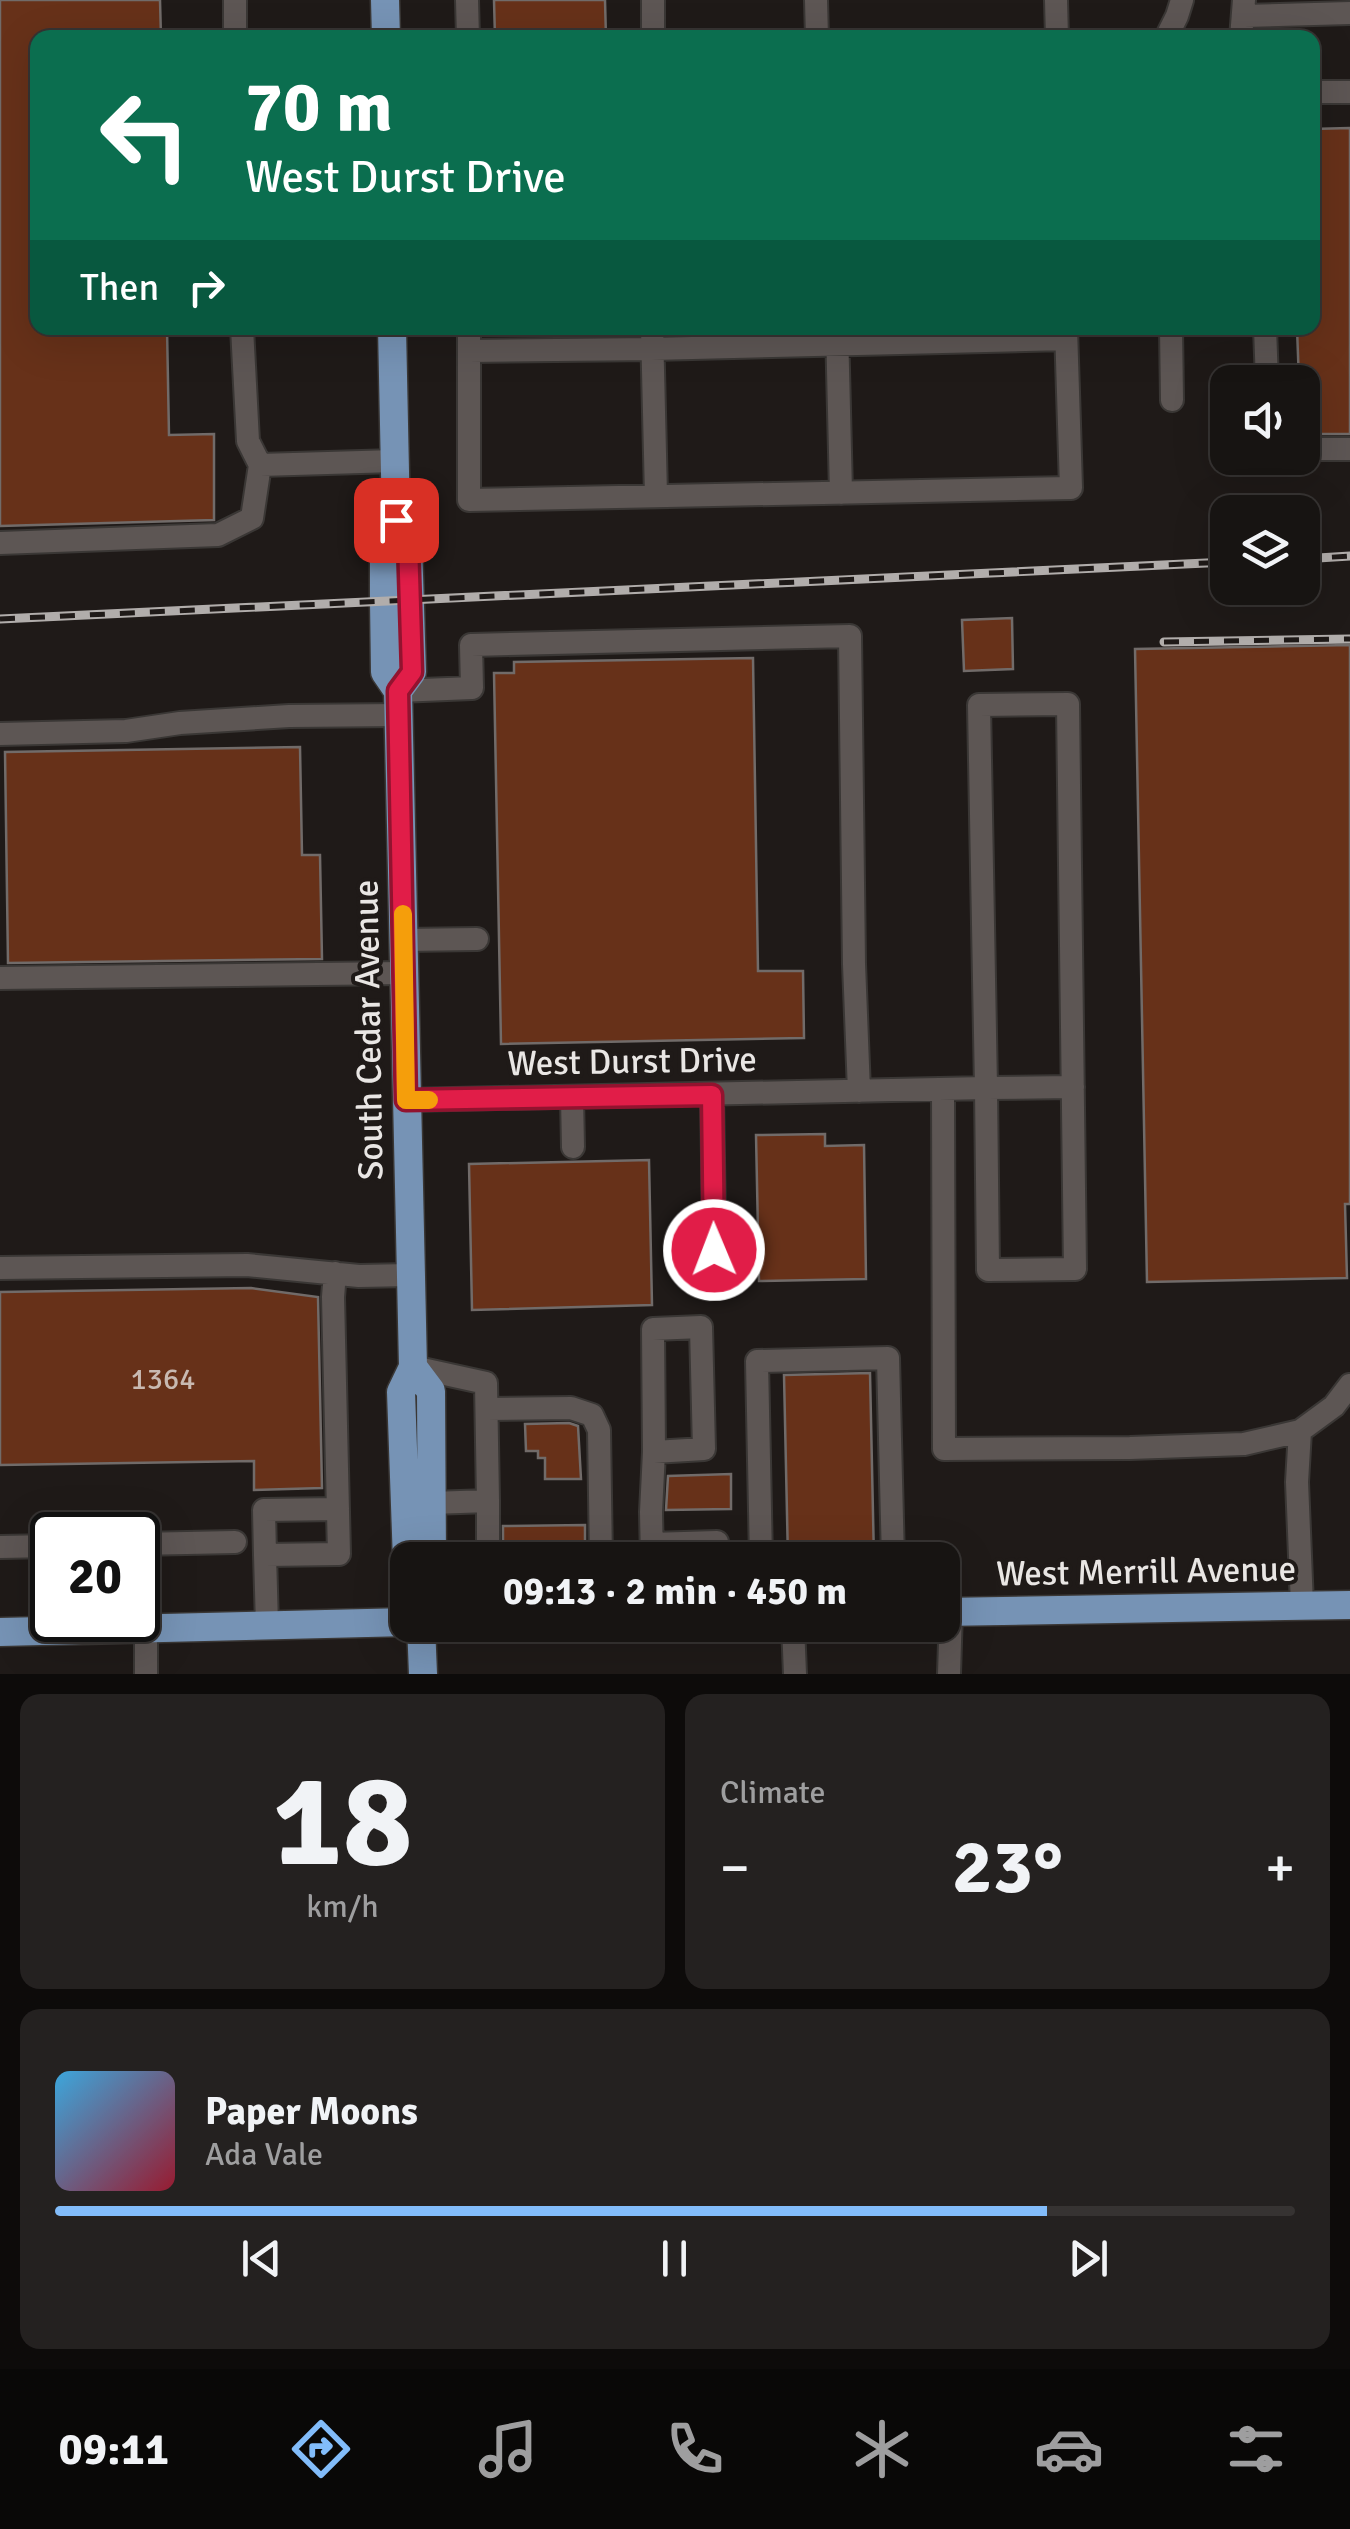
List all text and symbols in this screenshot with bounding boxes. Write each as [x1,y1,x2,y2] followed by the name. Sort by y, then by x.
[245,64,393,150] text: 70 m
[80,70,210,200] icon: left
[245,150,566,205] text: West Durst Drive
[179,260,234,315] icon: right
[80,264,159,311] text: Then
[1210,365,1320,605] map controls
[1210,365,1320,475] button: sound
[354,478,439,563] pin
[369,493,424,548] icon: arrive
[1210,495,1320,605] button: layers
[344,879,393,1181] street label: South Cedar Avenue
[507,1038,757,1085] street label: West Durst Drive
[662,1198,766,1302] position arrow
[131,1361,195,1398] house number: 1364
[30,1512,160,1642] speed limit sign: 20
[996,1547,1296,1596] street label: West Merrill Avenue
[503,1568,847,1615] text: 09:13 · 2 min · 450 m
[272,1742,413,1902] text: 18
[720,1773,826,1812] text: Climate
[952,1821,1063,1914] text: 23°
[720,1834,750,1902] text: −
[1265,1834,1295,1902] text: +
[306,1887,379,1926] text: km/h
[205,2088,418,2135] text: Paper Moons
[205,2135,323,2174] text: Ada Vale
[234,2231,289,2286] icon: previous
[647,2231,702,2286] icon: pause
[1061,2231,1116,2286] icon: next
[286,2414,356,2484] icon: directions
[473,2414,543,2484] icon: music
[660,2414,730,2484] icon: phone
[847,2414,917,2484] icon: climate
[1034,2414,1104,2484] icon: car
[1221,2414,1291,2484] icon: filters
[59,2422,169,2477] text: 09:11

